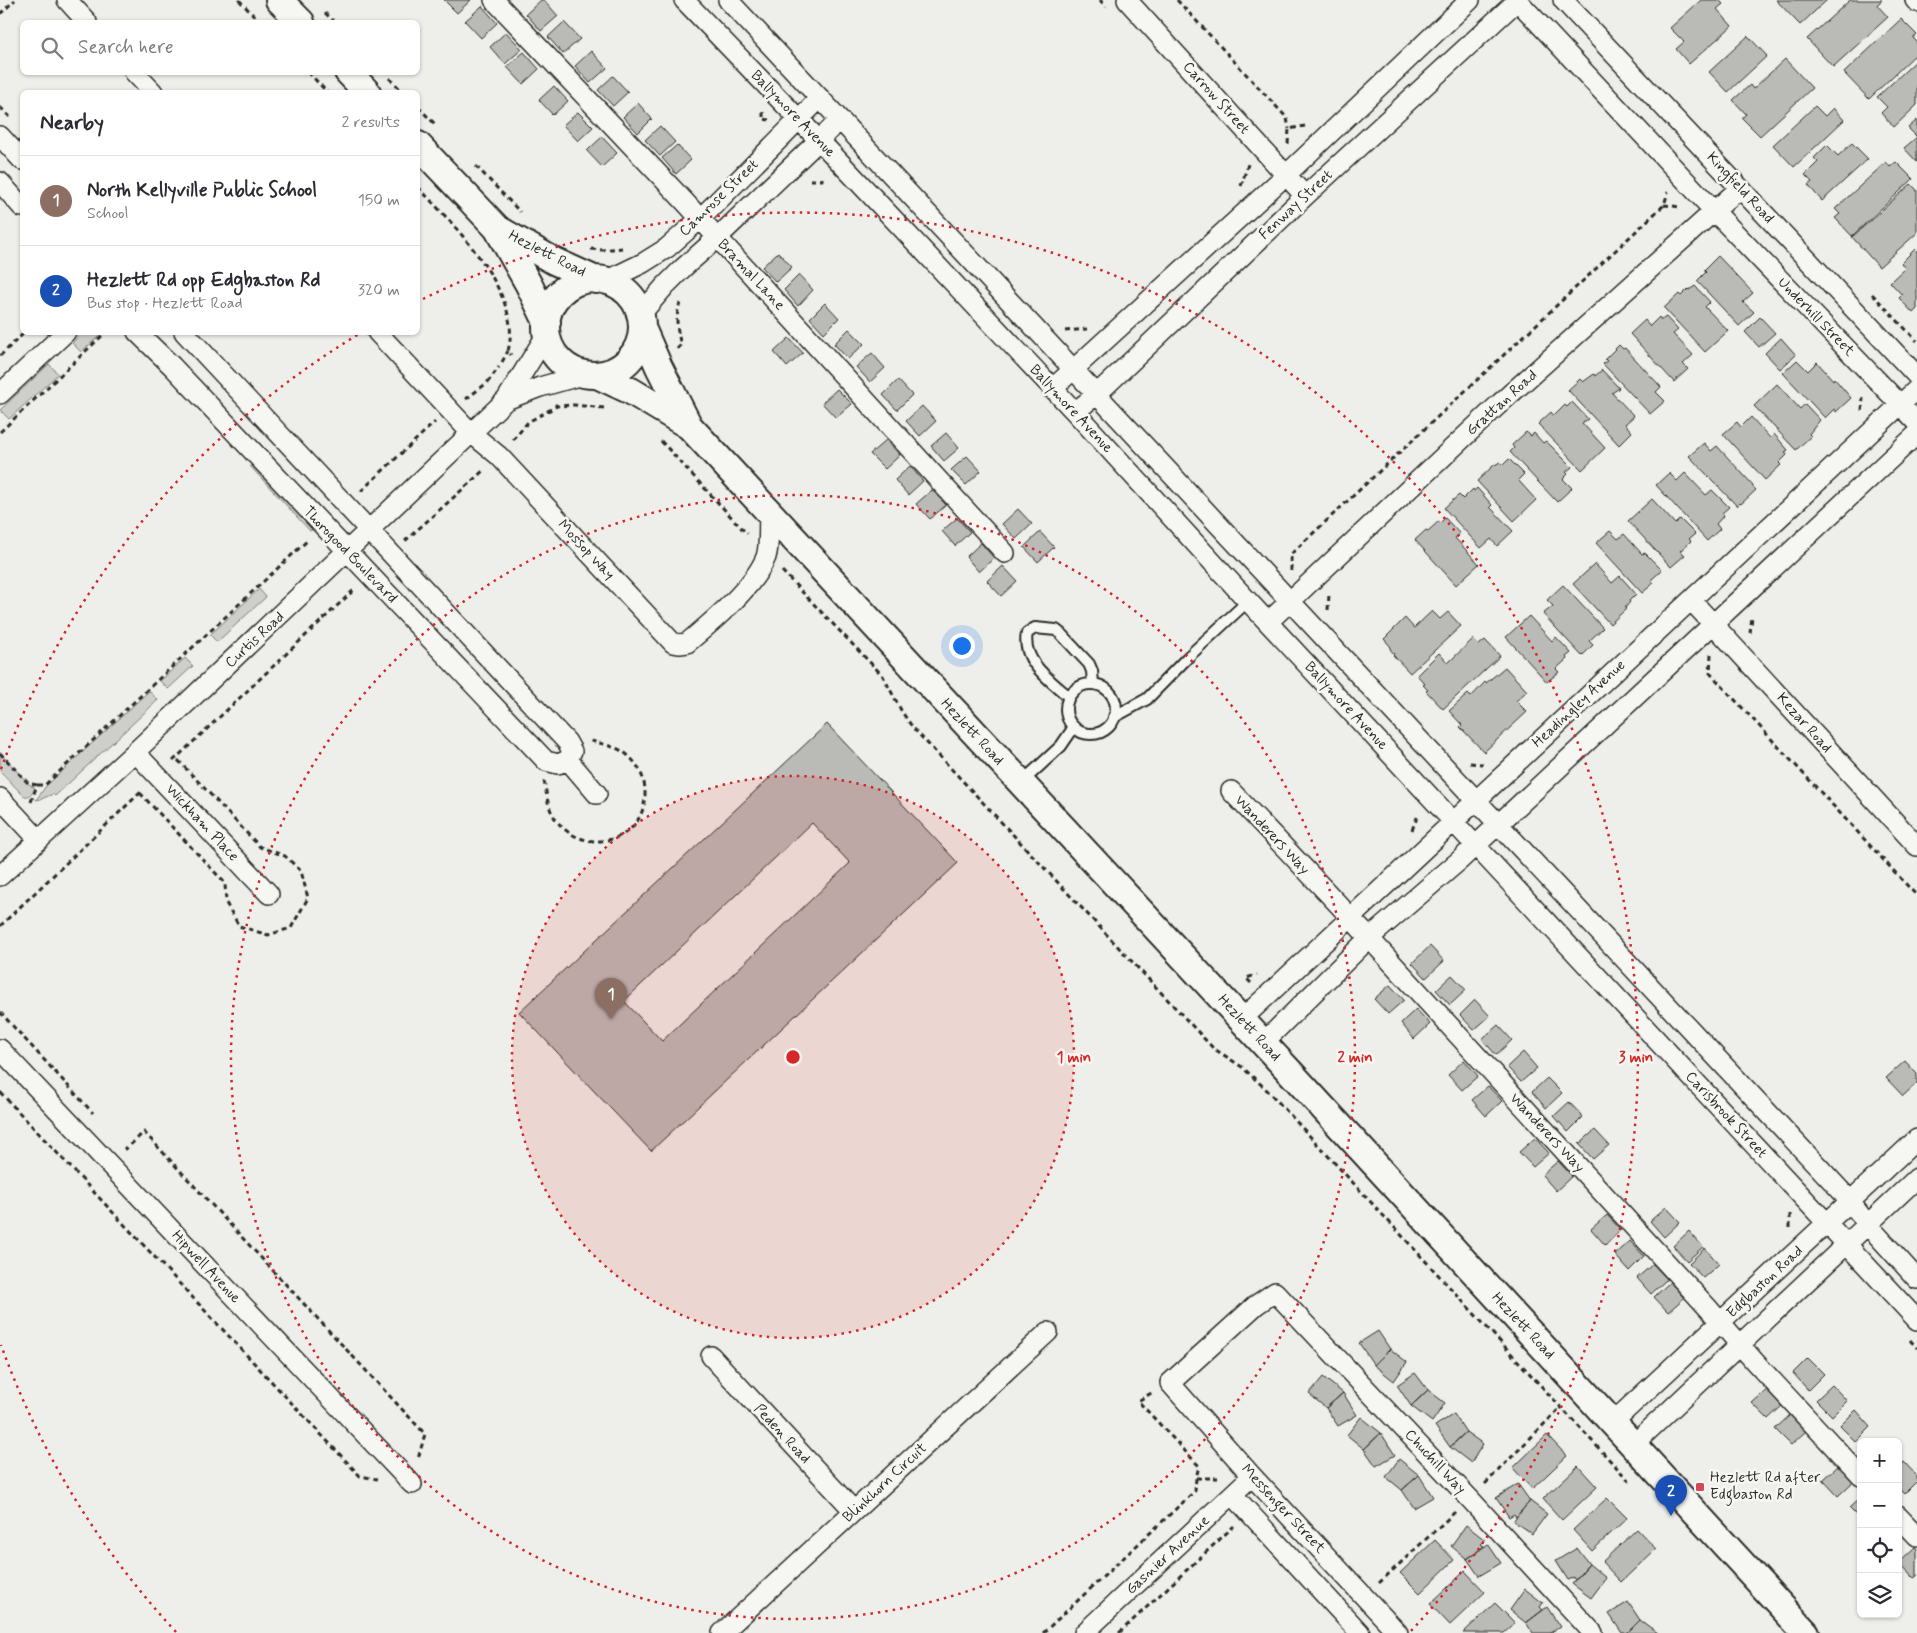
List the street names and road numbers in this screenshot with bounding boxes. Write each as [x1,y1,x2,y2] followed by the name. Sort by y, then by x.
[1178,57,1254,139] street label: Carrow Street
[746,66,840,162] street label: Ballymore Avenue
[1701,148,1778,229] street label: Kingfield Road
[675,155,763,241] street label: Camrose Street
[1255,165,1338,244] street label: Fenway Street
[505,226,589,282] street label: Hezlett Road
[713,235,789,315] street label: Bramal Lane
[1773,273,1859,361] street label: Underhill Street
[1025,360,1117,458] street label: Ballymore Avenue
[1462,366,1542,440] street label: Grattan Road
[298,502,402,608] street label: Thorogood Boulevard
[553,516,619,584] street label: Mossop Way
[221,607,289,673] street label: Curtis Road
[1528,655,1630,752] street label: Headingley Avenue
[1300,657,1392,755] street label: Ballymore Avenue
[1772,689,1836,757] street label: Kezar Road
[936,694,1008,770] street label: Hezlett Road
[161,780,243,866] street label: Wickham Place
[1230,791,1314,879] street label: Wanderers Way
[1213,990,1285,1066] street label: Hezlett Road
[1681,1067,1772,1163] street label: Carisbrook Street
[1505,1089,1589,1177] street label: Wanderers Way
[167,1226,245,1308] street label: Hipwell Avenue
[1722,1241,1808,1323] street label: Edgbaston Road
[1487,1288,1559,1364] street label: Hezlett Road
[749,1400,815,1468] street label: Peden Road
[1400,1425,1470,1499] street label: Chuchill Way
[839,1439,931,1527] street label: Blinkhorn Circuit
[1236,1460,1330,1559] street label: Messenger Street
[1122,1511,1214,1599] street label: Gasnier Avenue

